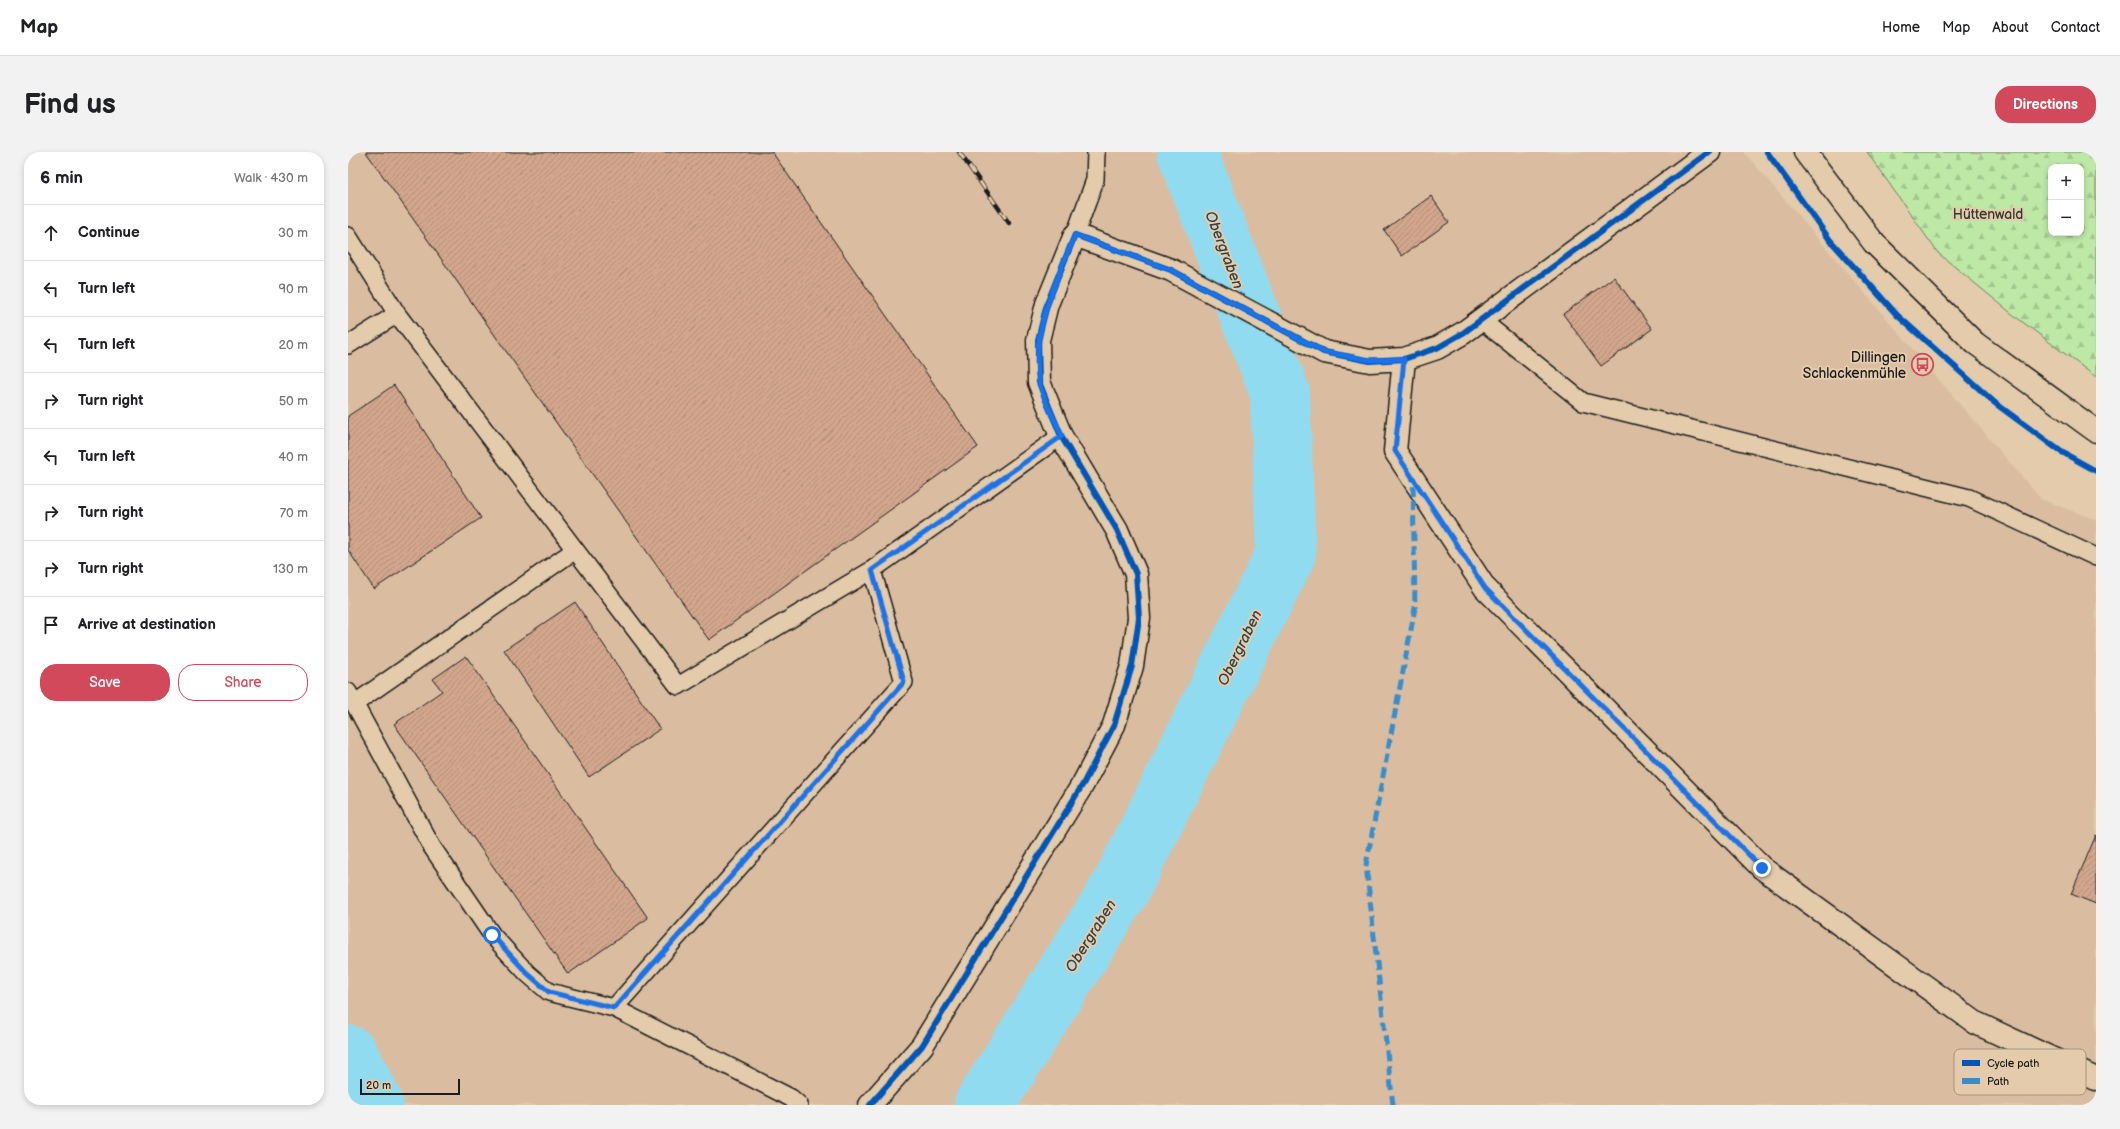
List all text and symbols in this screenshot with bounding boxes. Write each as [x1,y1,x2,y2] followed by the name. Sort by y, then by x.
[20,16,58,39] text: Map
[1882,19,1920,36] text: Home
[1942,19,1970,36] text: Map
[1992,19,2029,36] text: About
[2051,19,2100,36] text: Contact
[1995,86,2096,123] button: Directions
[24,88,116,121] text: Find us
[2048,164,2084,236] map controls
[2048,164,2084,200] button: +
[40,168,83,188] text: 6 min
[234,170,308,186] text: Walk · 430 m
[2048,200,2084,236] button: −
[1953,206,2023,223] park label: Hüttenwald
[1200,208,1248,292] water label: Obergraben
[40,222,62,244] icon: ahead
[78,223,140,242] text: Continue
[278,225,308,241] text: 30 m
[40,278,62,300] icon: left
[78,279,135,298] text: Turn left
[279,281,308,297] text: 90 m
[40,334,62,356] icon: left
[78,335,135,354] text: Turn left
[278,337,308,353] text: 20 m
[1803,349,1906,382] place label: Dillingen Schlackenmühle
[1909,352,1935,378] bus stop icon: Dillingen Schlackenmühle
[40,390,62,412] icon: right
[78,391,143,410] text: Turn right
[279,393,308,409] text: 50 m
[40,446,62,468] icon: left
[78,447,135,466] text: Turn left
[278,449,308,465] text: 40 m
[40,502,62,524] icon: right
[78,503,143,522] text: Turn right
[280,505,308,521] text: 70 m
[40,558,62,580] icon: right
[78,559,143,578] text: Turn right
[273,561,308,577] text: 130 m
[1213,607,1267,689] water label: Obergraben
[40,614,62,636] icon: arrive
[78,615,216,634] text: Arrive at destination
[40,664,170,701] button: Save
[178,664,308,701] button: Share
[1753,859,1771,877] route end
[1061,896,1121,976] water label: Obergraben
[483,926,501,944] route start
[1954,1049,2086,1095] legend
[1987,1057,2039,1070] text: Cycle path
[1987,1075,2009,1088] text: Path
[360,1077,460,1096] scale bar
[366,1079,391,1092] text: 20 m

